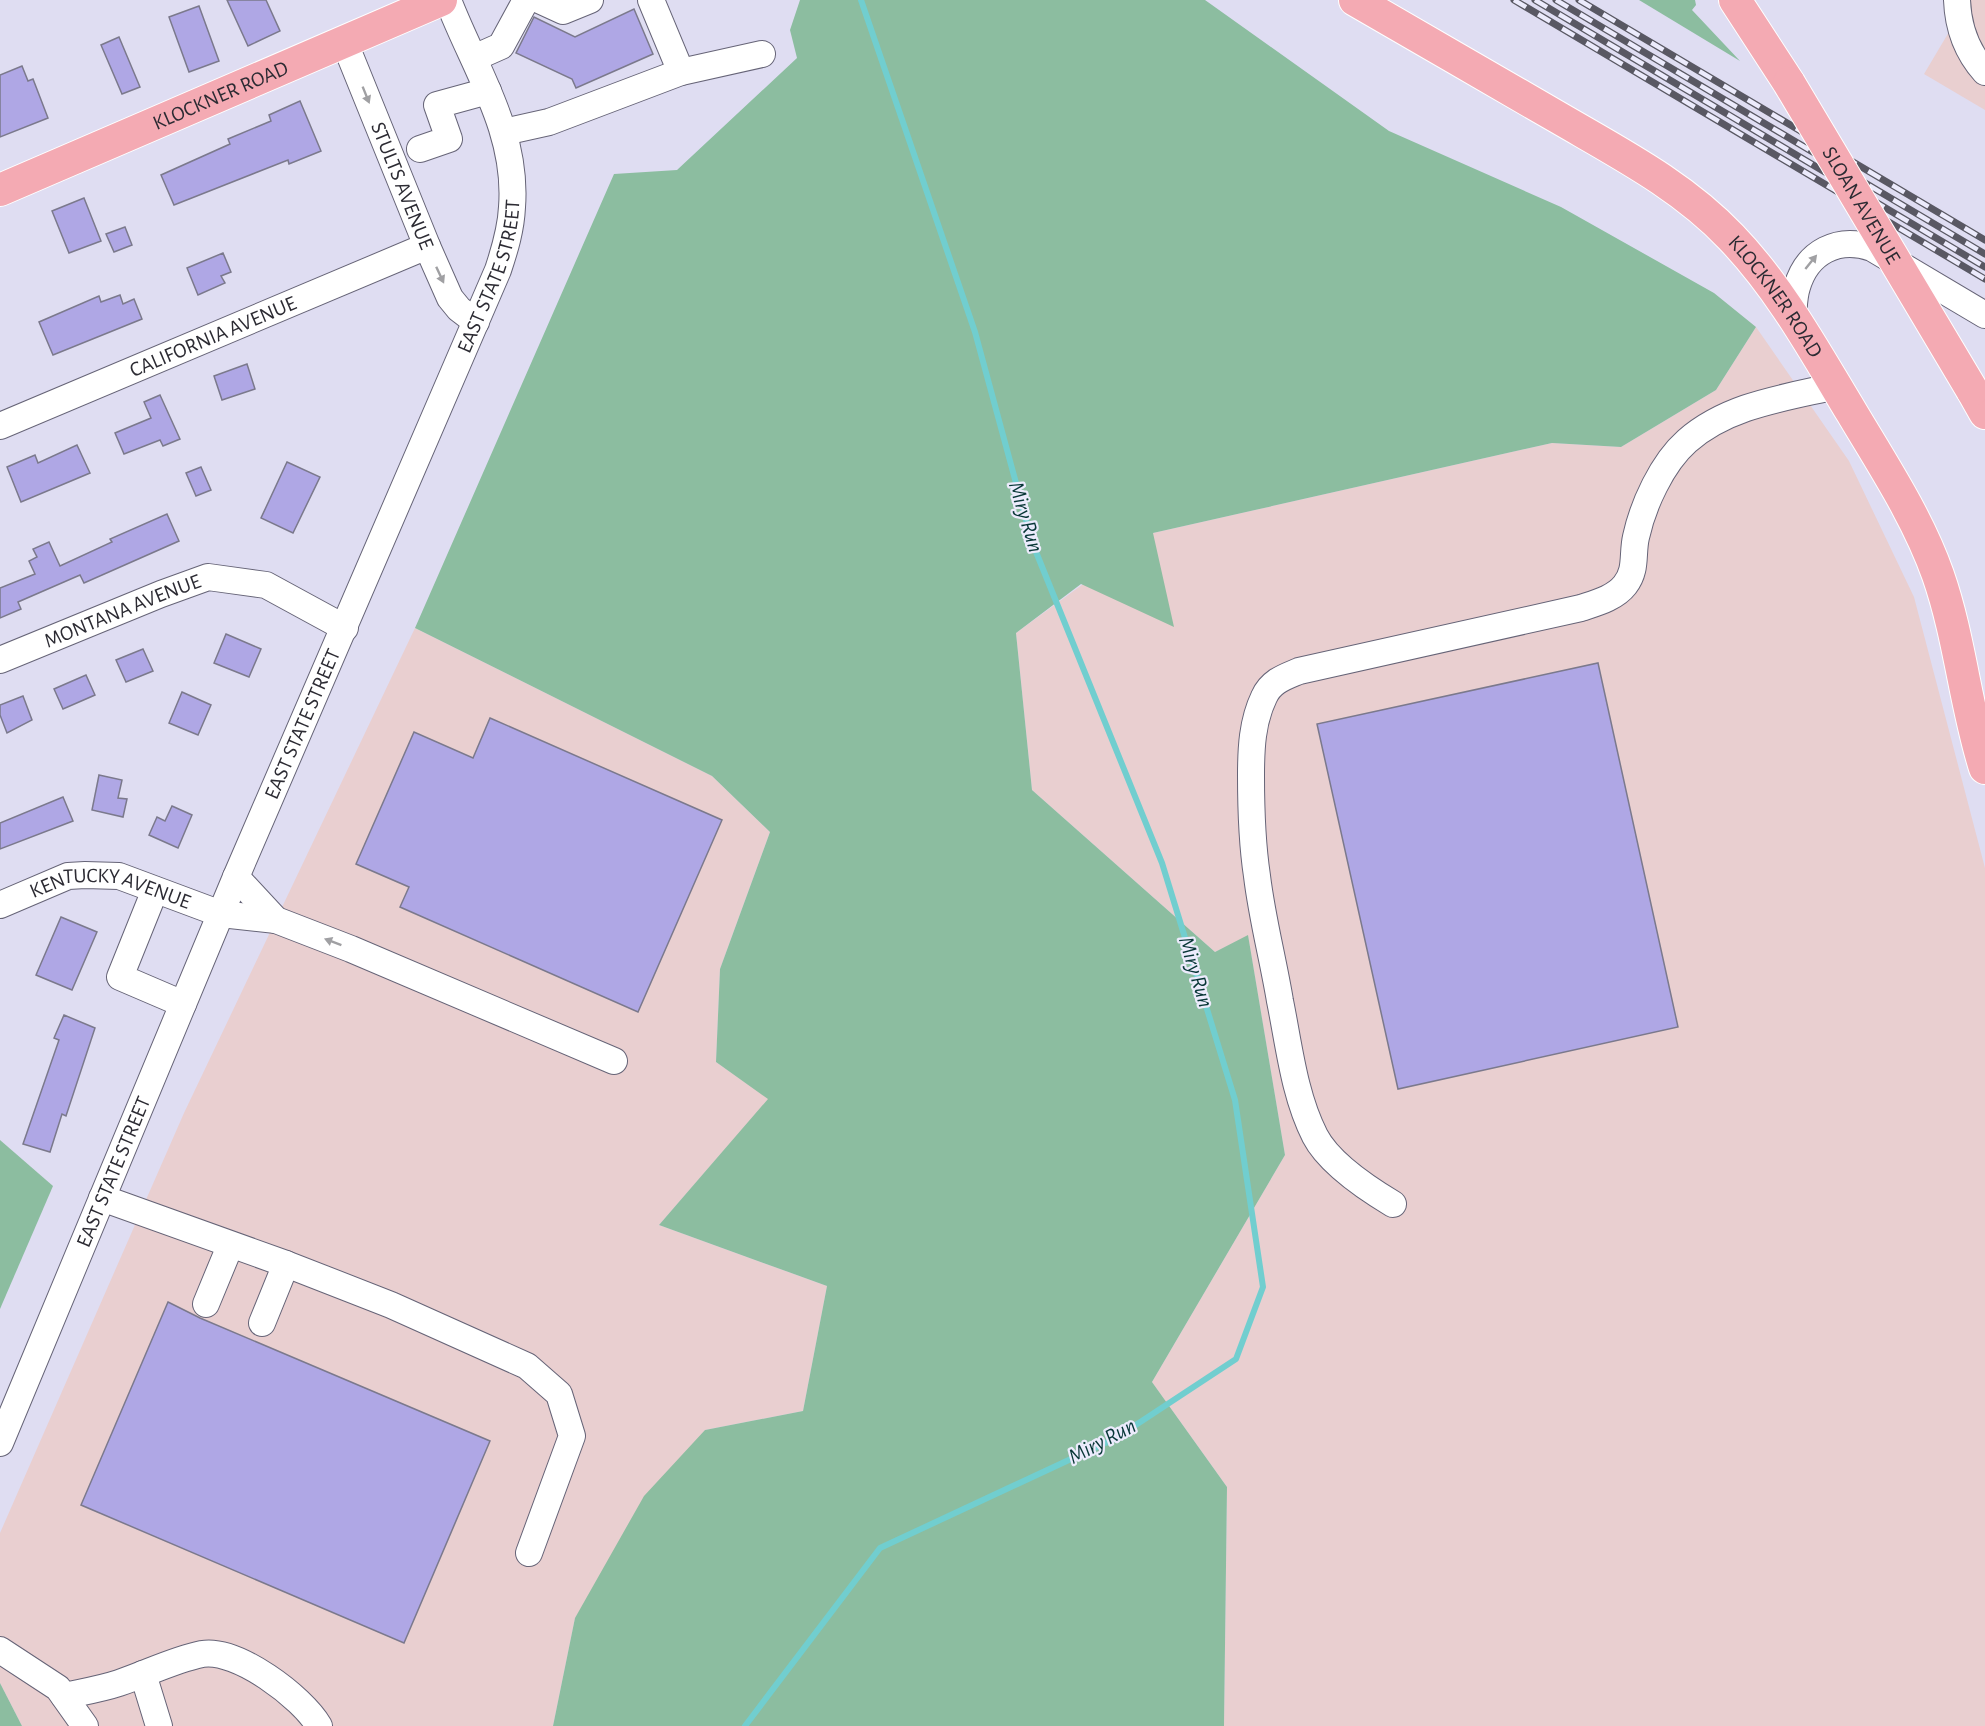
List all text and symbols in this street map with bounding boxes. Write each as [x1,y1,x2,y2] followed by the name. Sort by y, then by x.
[150,57,291,133] street label: KLOCKNER ROAD
[362,86,371,104] one-way arrow
[367,119,438,252] street label: STULTS AVENUE
[1819,143,1905,267] street label: SLOAN AVENUE
[453,199,523,356] street label: EAST STATE STREET
[1725,231,1826,361] street label: KLOCKNER ROAD
[1804,254,1817,269] one-way arrow
[436,267,445,284] one-way arrow
[127,292,299,381] street label: CALIFORNIA AVENUE
[1005,479,1047,555] water label: Miry Run
[41,570,203,651] street label: MONTANA AVENUE
[260,646,344,802] street label: EAST STATE STREET
[27,864,194,912] street label: KENTUCKY AVENUE
[1175,934,1217,1010] water label: Miry Run
[324,937,342,946] one-way arrow
[72,1093,154,1250] street label: EAST STATE STREET
[1065,1414,1139,1468] water label: Miry Run

